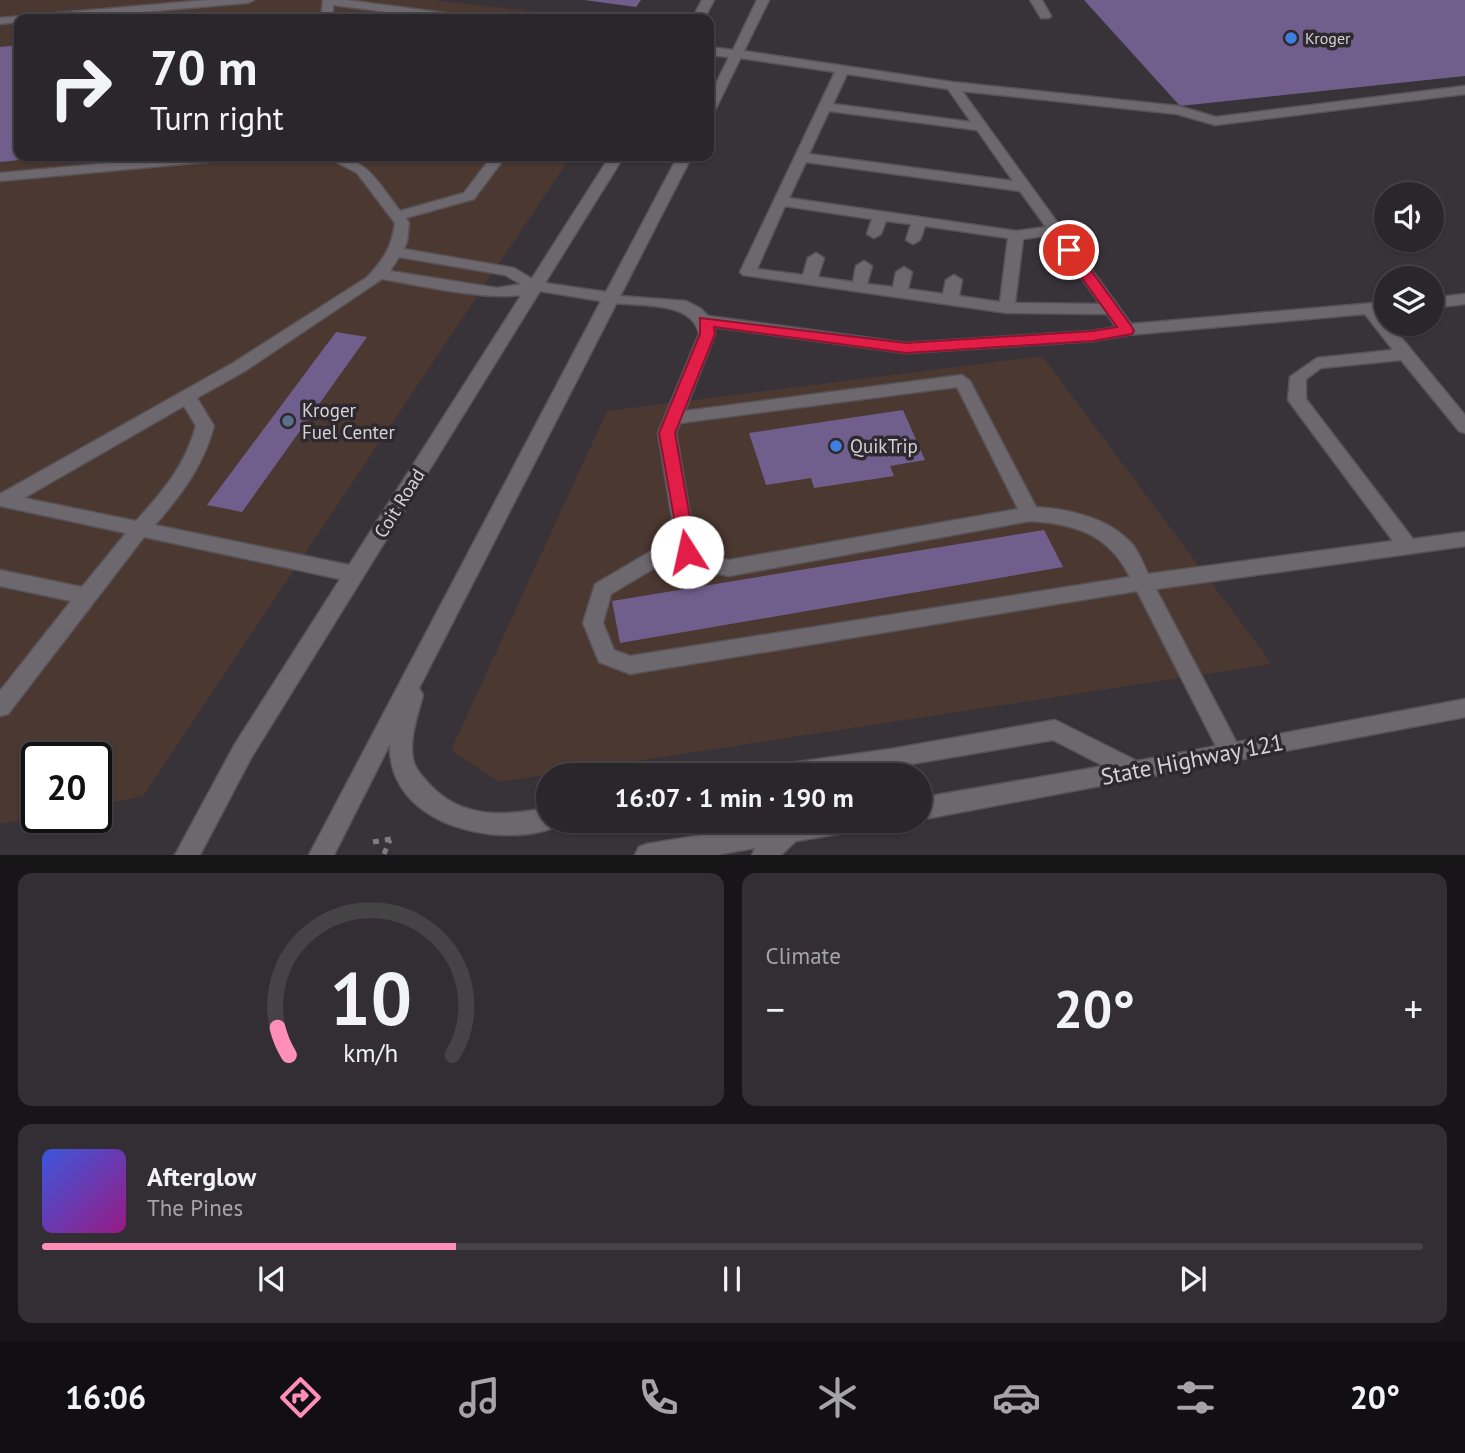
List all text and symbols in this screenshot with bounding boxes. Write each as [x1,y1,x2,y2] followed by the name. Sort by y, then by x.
[1305,28,1351,48] place label: Kroger
[1283,30,1299,46] marker: Kroger
[150,35,257,99] text: 70 m
[35,42,126,133] icon: right
[150,97,284,139] text: Turn right
[1374,182,1444,336] map controls
[1374,182,1444,252] button: sound
[1039,220,1099,280] pin
[1050,231,1088,269] icon: arrive
[1374,266,1444,336] button: layers
[302,398,395,444] place label: Kroger Fuel Center
[280,413,296,429] marker: Kroger Fuel Center
[850,434,918,458] place label: QuikTrip
[828,438,844,454] marker: QuikTrip
[368,464,430,542] street label: Coit Road
[650,515,724,589] position arrow
[1098,727,1286,791] street label: State Highway 121
[21,742,112,833] speed limit sign: 20
[614,781,854,814] text: 16:07 · 1 min · 190 m
[766,941,841,970] text: Climate
[329,952,412,1046] text: 10
[1053,975,1135,1042] text: 20°
[766,984,785,1033] text: −
[1404,984,1423,1033] text: +
[343,1037,398,1069] text: km/h
[147,1160,256,1193] text: Afterglow
[147,1193,243,1222] text: The Pines
[253,1260,291,1298] icon: previous
[713,1260,751,1298] icon: pause
[1174,1260,1212,1298] icon: next
[276,1373,325,1422] icon: directions
[455,1373,504,1422] icon: music
[634,1373,683,1422] icon: phone
[813,1373,862,1422] icon: climate
[992,1373,1041,1422] icon: car
[1171,1373,1220,1422] icon: filters
[65,1376,146,1418] text: 16:06
[1350,1376,1400,1418] text: 20°

